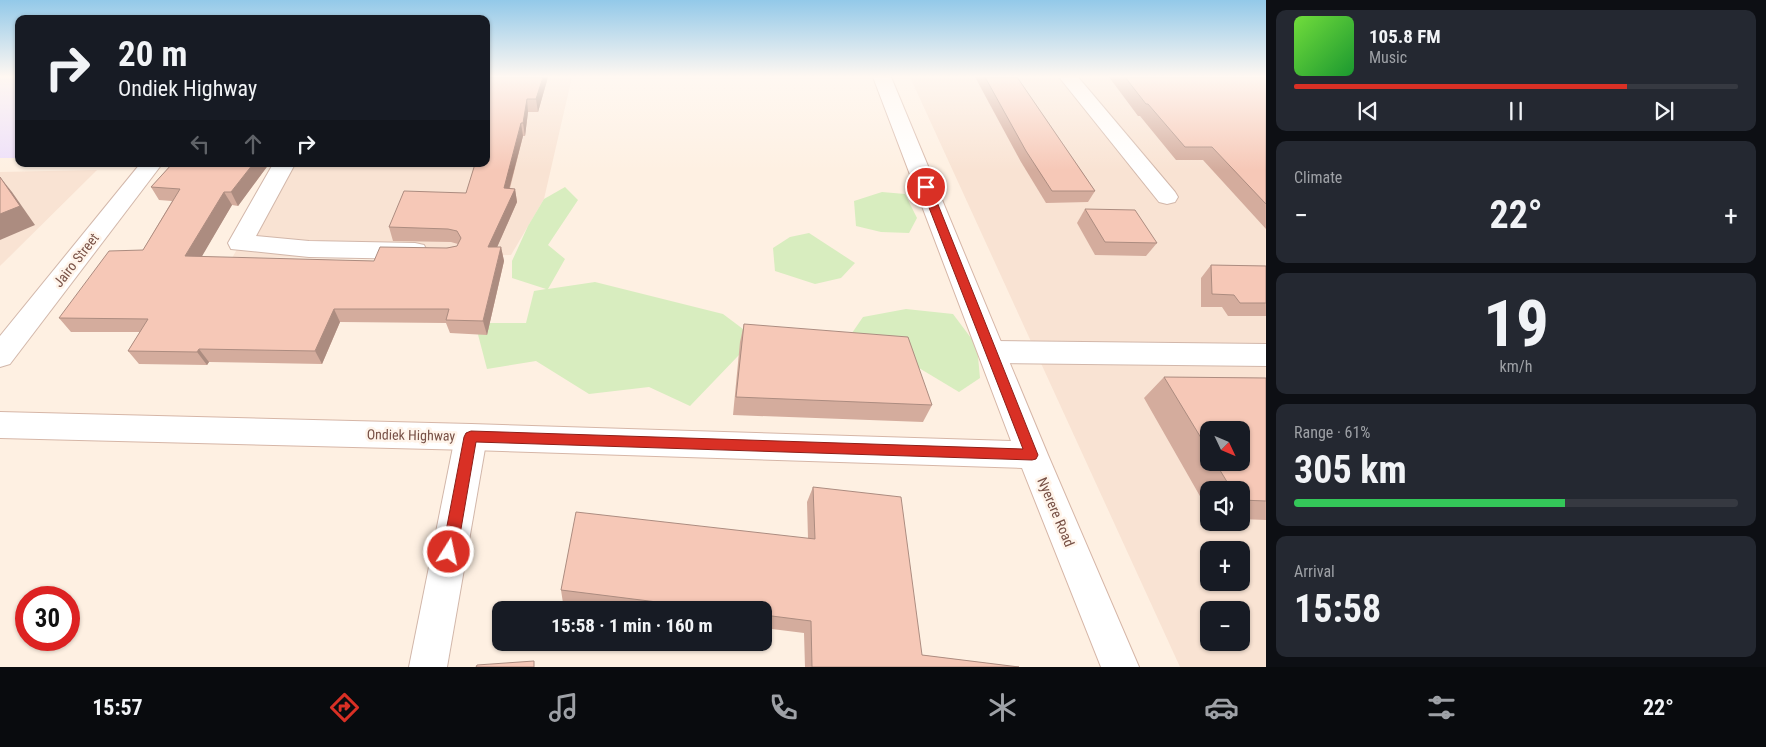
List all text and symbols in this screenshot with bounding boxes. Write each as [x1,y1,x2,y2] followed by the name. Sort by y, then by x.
[1369,25,1441,48] text: 105.8 FM
[118,34,187,75] text: 20 m
[35,35,100,100] icon: right
[1369,48,1407,67] text: Music
[118,76,257,101] text: Ondiek Highway
[1354,97,1382,125] icon: previous
[1502,97,1530,125] icon: pause
[1650,97,1678,125] icon: next
[186,130,214,158] icon: left
[239,130,267,158] icon: ahead
[292,130,320,158] icon: right
[905,166,947,208] pin
[1294,168,1342,187] text: Climate
[912,173,940,201] icon: arrive
[1489,193,1543,237] text: 22°
[1294,199,1308,232] text: −
[1724,199,1738,232] text: +
[50,230,102,290] street label: Jairo Street
[1483,286,1549,362] text: 19
[1500,357,1532,376] text: km/h
[1200,421,1250,471] north arrow
[1200,421,1250,651] map controls
[1294,423,1370,442] text: Range · 61%
[367,426,456,444] street label: Ondiek Highway
[1294,448,1407,492] text: 305 km
[1034,475,1078,549] street label: Nyerere Road
[1200,481,1250,531] button: sound
[422,525,474,577] position arrow
[1200,541,1250,591] button: +
[1294,562,1335,581] text: Arrival
[15,586,80,651] speed limit sign: 30
[1294,587,1381,631] text: 15:58
[1200,601,1250,651] button: −
[551,614,713,637] text: 15:58 · 1 min · 160 m
[327,690,362,725] icon: directions
[546,690,581,725] icon: music
[766,690,801,725] icon: phone
[985,690,1020,725] icon: climate
[1204,690,1239,725] icon: car
[1424,690,1459,725] icon: filters
[92,695,143,720] text: 15:57
[1643,695,1674,720] text: 22°

